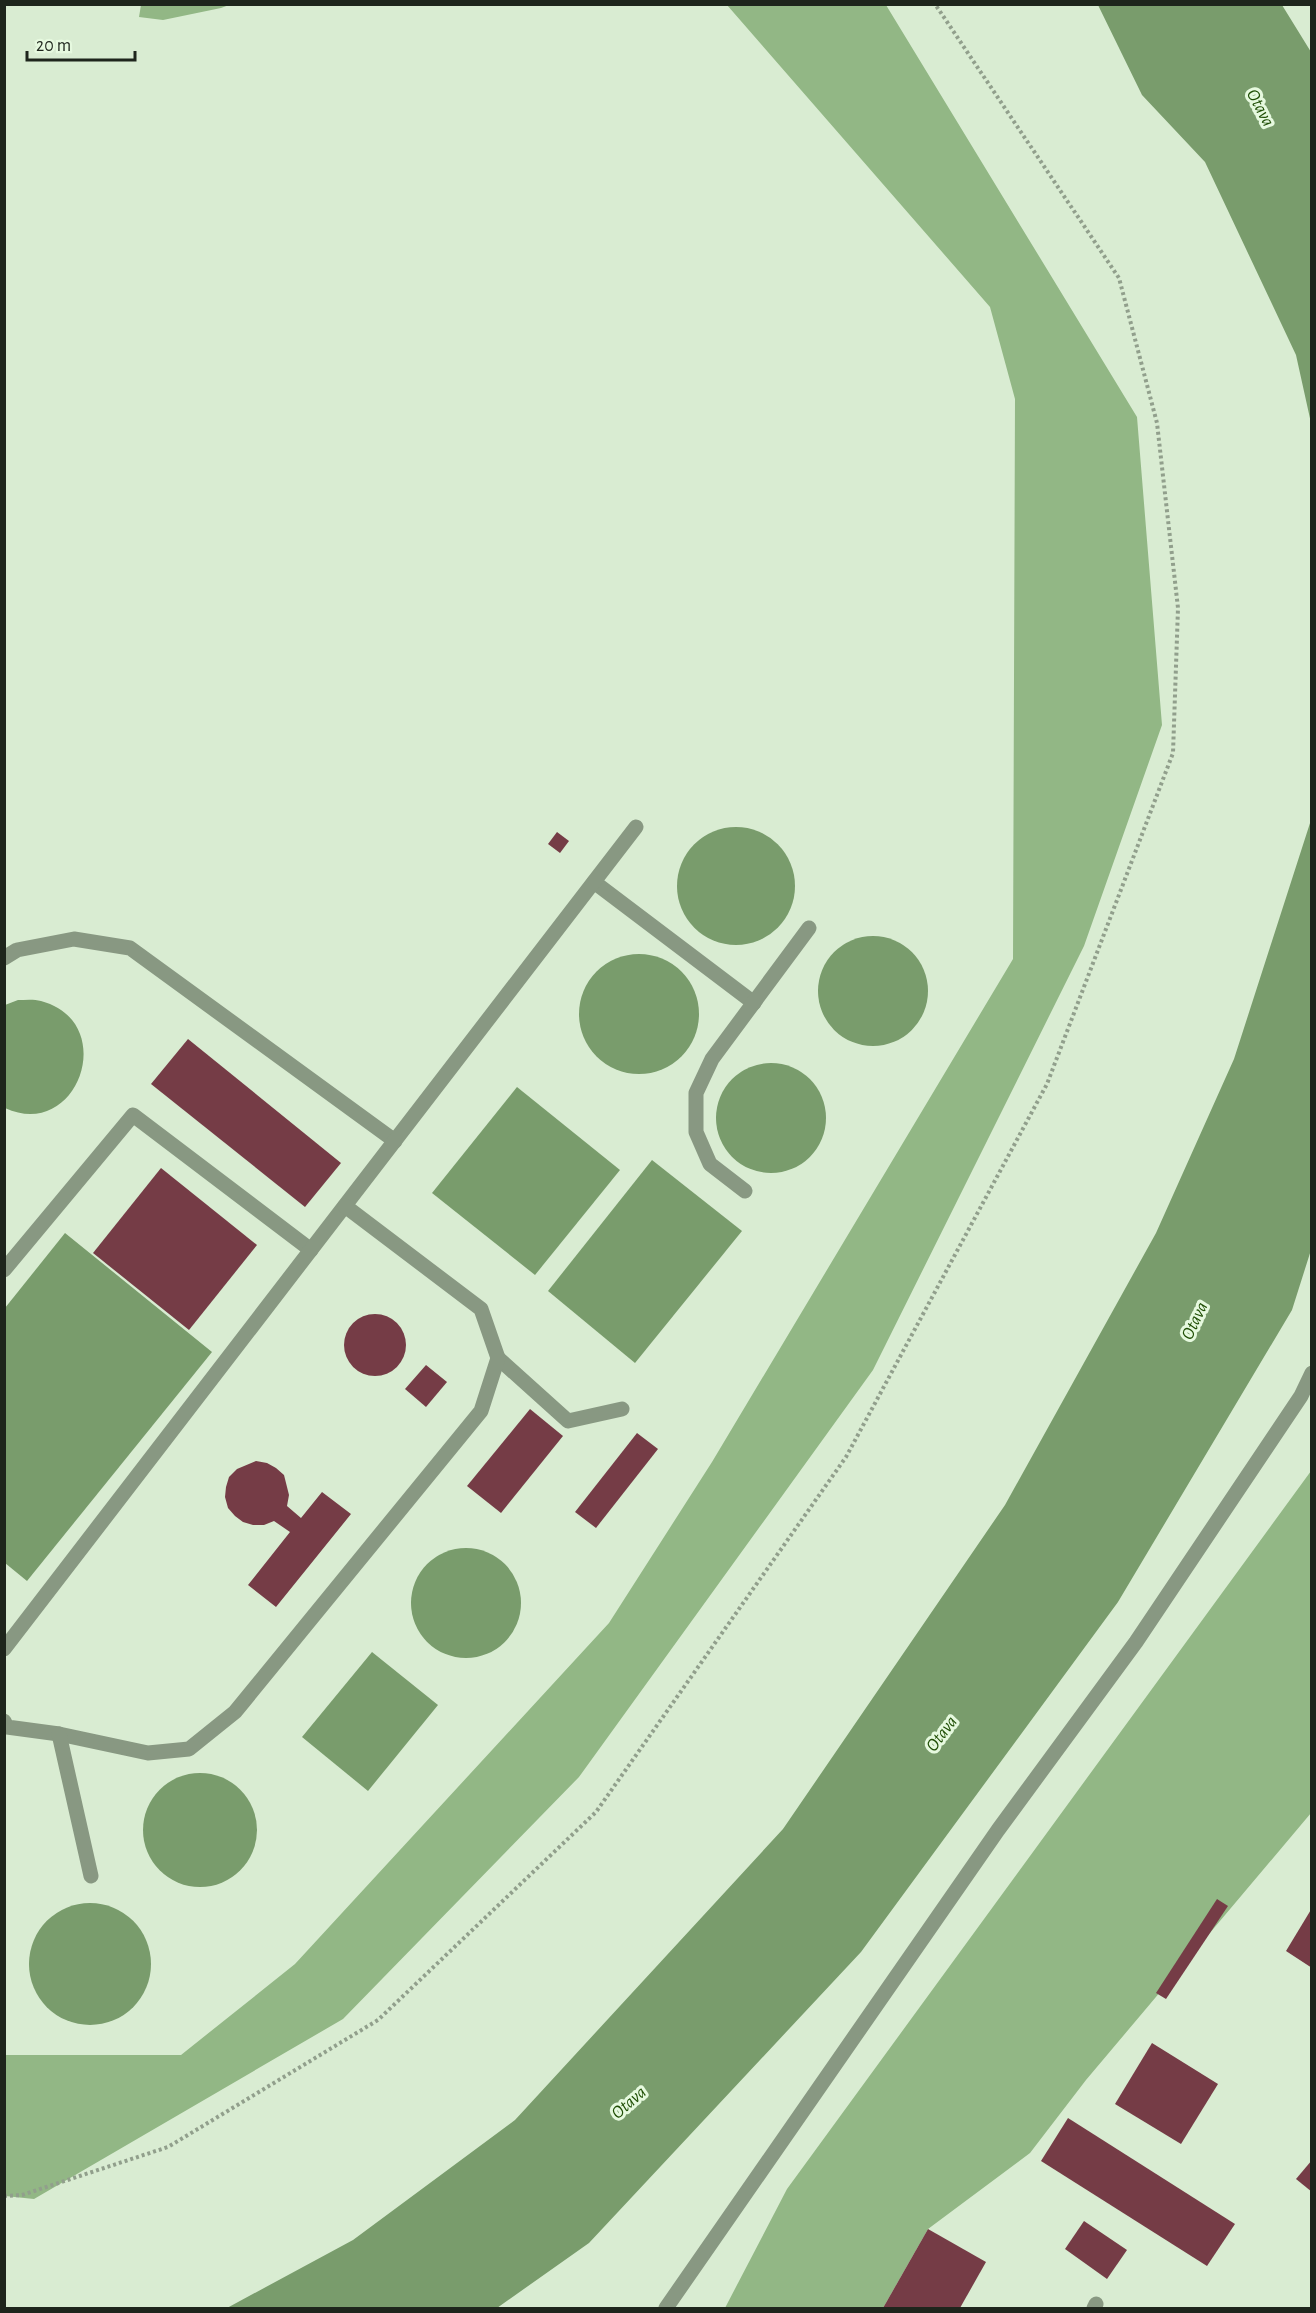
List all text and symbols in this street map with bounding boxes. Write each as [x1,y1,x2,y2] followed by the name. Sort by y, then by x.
[27,24,135,62] scale bar
[36,37,71,55] text: 20 m
[1243,86,1277,130] water label: Otava
[1179,1299,1211,1343] water label: Otava
[923,1713,961,1755] water label: Otava
[608,2083,650,2123] water label: Otava

